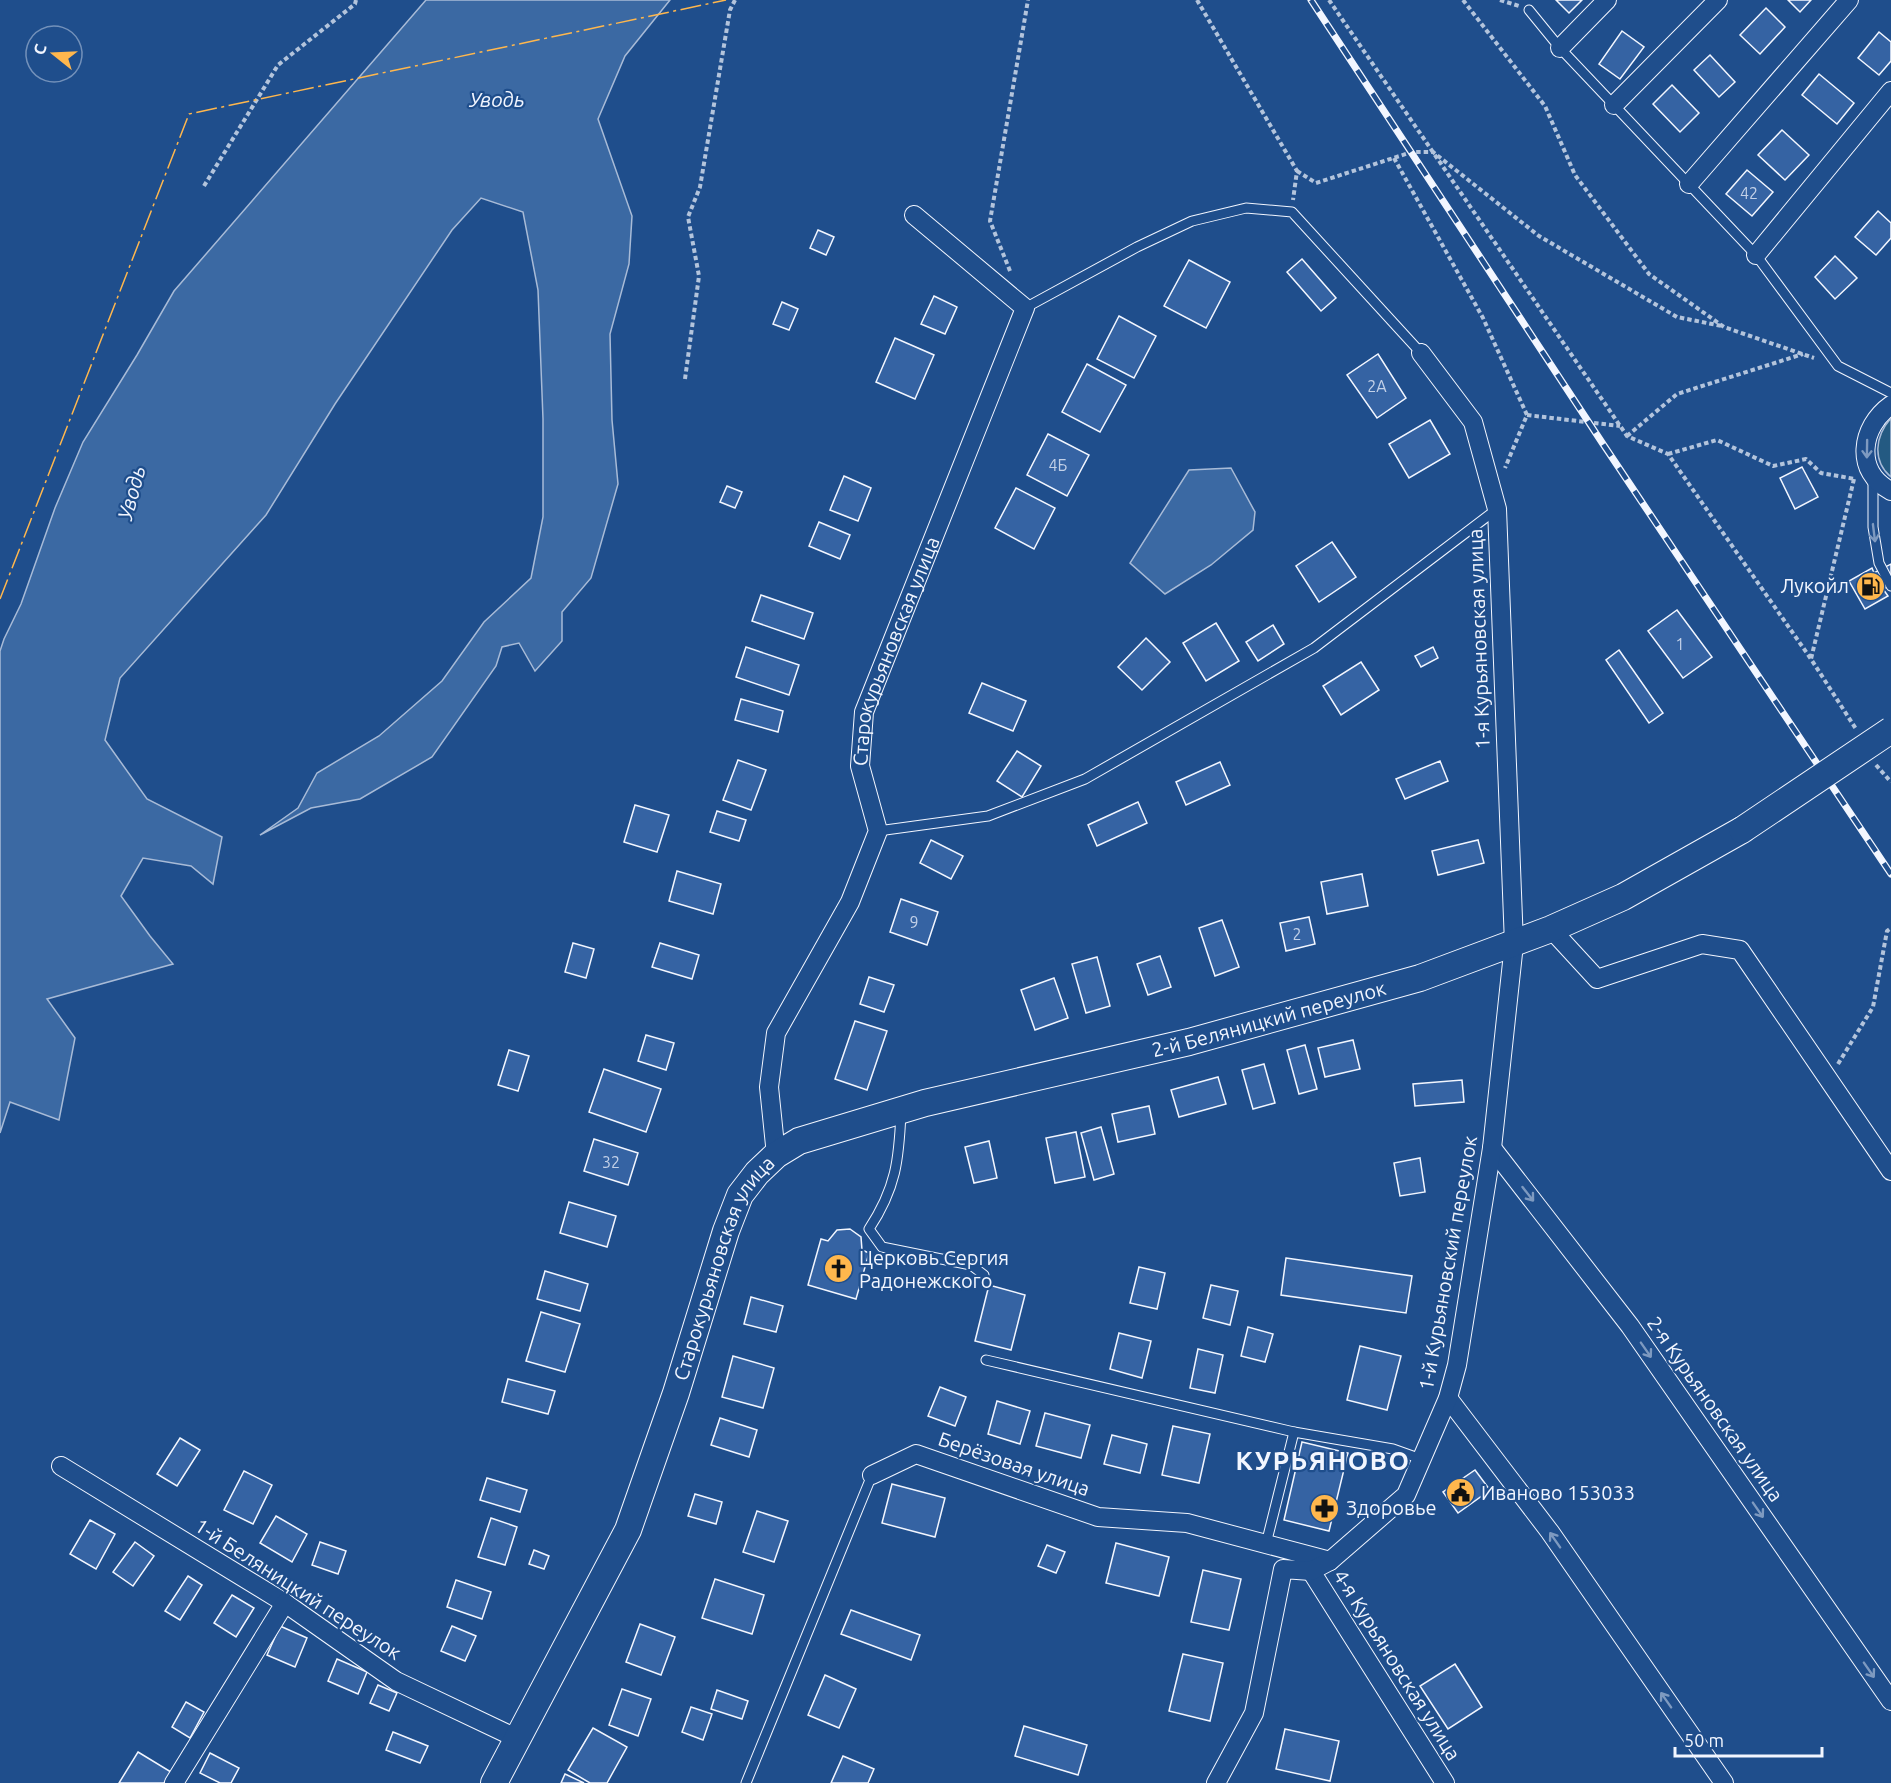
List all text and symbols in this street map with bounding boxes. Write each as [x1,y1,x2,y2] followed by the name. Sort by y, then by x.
[24,24,84,84] north arrow
[30,42,50,57] text: С
[468,87,525,111] water label: Уводь
[1740,184,1758,202] house number: 42
[1367,377,1387,395] house number: 2А
[1861,438,1872,458] one-way arrow
[1049,456,1068,474] house number: 4Б
[112,463,150,524] water label: Уводь
[1869,522,1880,542] one-way arrow
[1463,528,1494,750] street label: 1-я Курьяновская улица
[848,533,944,767] street label: Старокурьяновская улица
[1854,570,1886,602] fuel station icon: Лукойл
[1780,574,1849,597] place label: Лукойл
[1675,635,1685,653] house number: 1
[909,913,919,931] house number: 9
[1292,925,1302,943] house number: 2
[1149,976,1388,1061] street label: 2-й Беляницкий переулок
[1414,1134,1481,1392] street label: 1-й Курьяновский переулок
[669,1151,779,1383] street label: Старокурьяновская улица
[602,1153,620,1171] house number: 32
[1522,1186,1535,1202] one-way arrow
[859,1246,1009,1292] place label: Церковь Сергия Радонежского
[822,1253,854,1285] church icon: Церковь Сергия Радонежского
[1643,1312,1788,1506] street label: 2-я Курьяновская улица
[1640,1341,1652,1357] one-way arrow
[935,1427,1093,1500] street label: Берёзовая улица
[1236,1446,1410,1475] district label: КУРЬЯНОВО
[1444,1477,1476,1509] public building icon: Иваново 153033
[1481,1481,1635,1504] place label: Иваново 153033
[1309,1492,1341,1524] pharmacy icon: Здоровье
[1346,1496,1436,1519] place label: Здоровье
[1752,1501,1764,1517] one-way arrow
[191,1513,406,1664] street label: 1-й Беляницкий переулок
[1549,1532,1561,1549] one-way arrow
[1329,1565,1466,1764] street label: 4-я Курьяновская улица
[1863,1661,1875,1677] one-way arrow
[1660,1693,1672,1709] one-way arrow
[1675,1720,1822,1758] scale bar
[1684,1730,1724,1750] text: 50 m

